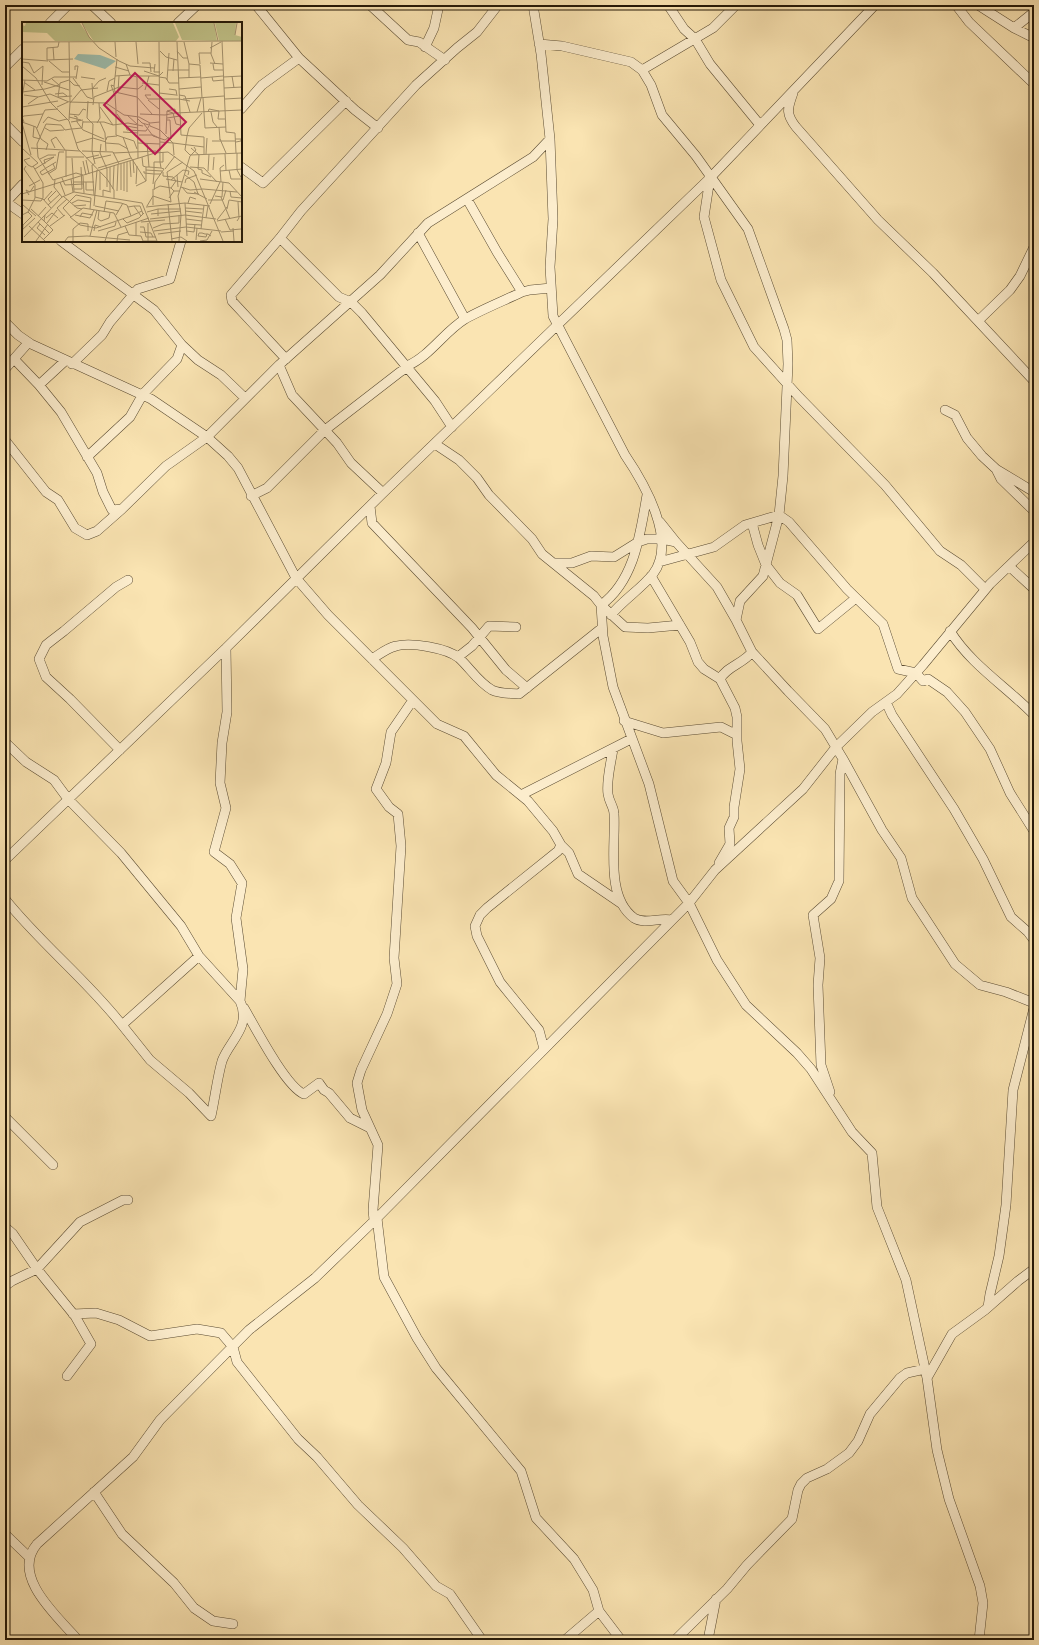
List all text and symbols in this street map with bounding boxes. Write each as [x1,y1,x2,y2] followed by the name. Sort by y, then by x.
[22,22,242,242] inset map

